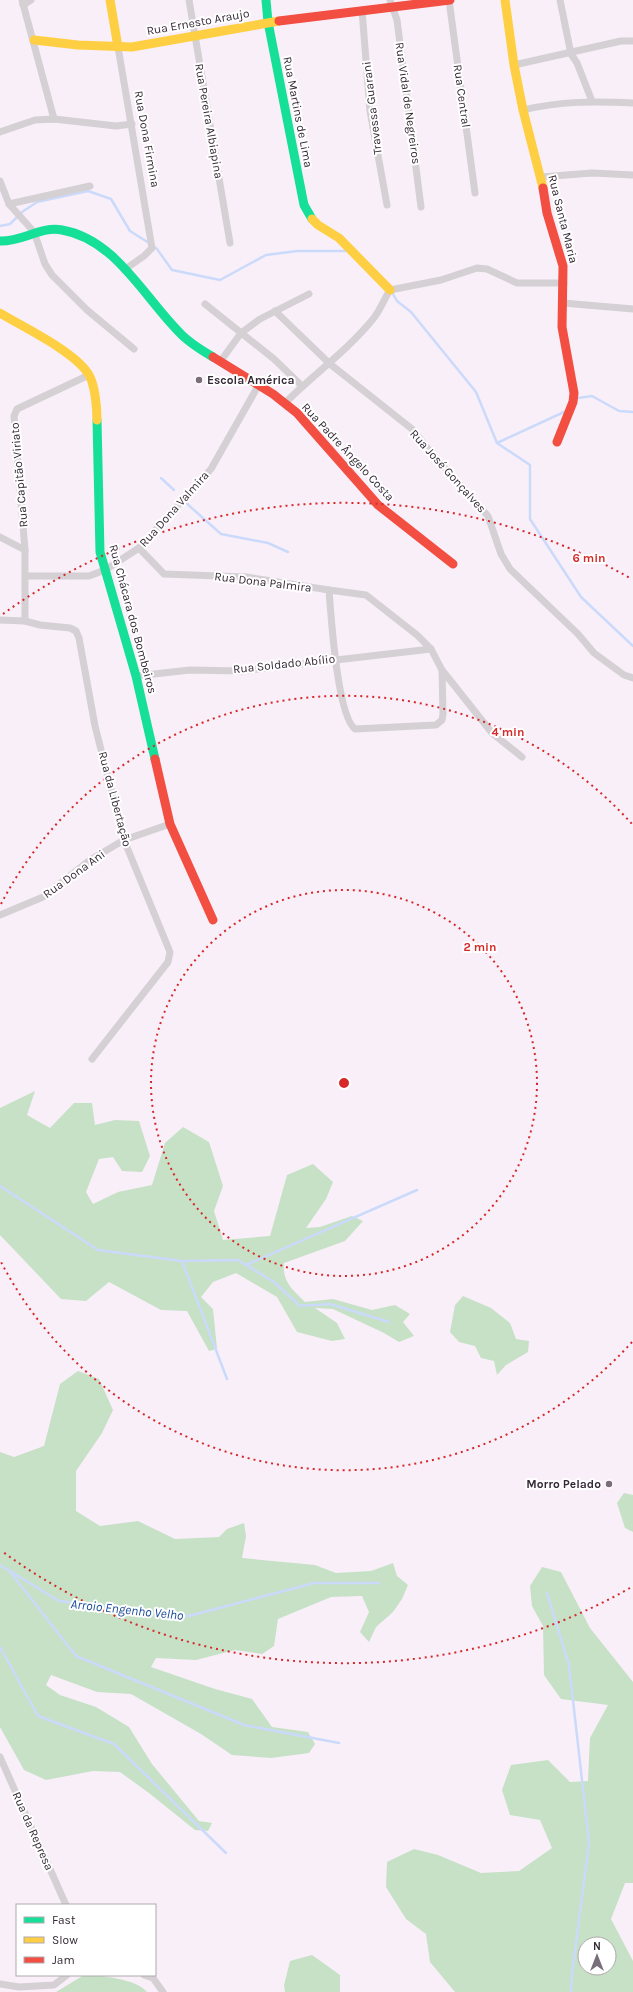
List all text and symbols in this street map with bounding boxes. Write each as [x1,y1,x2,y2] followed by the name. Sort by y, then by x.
[145,6,251,38] street label: Rua Ernesto Araujo
[393,41,423,165] street label: Rua Vidal de Negreiros
[280,55,316,169] street label: Rua Martins de Lima
[359,61,385,155] street label: Travessa Guarani
[192,62,226,180] street label: Rua Pereira Albiapina
[451,64,473,128] street label: Rua Central
[132,89,162,189] street label: Rua Dona Firmina
[545,173,581,265] street label: Rua Santa Maria
[207,373,295,387] place label: Escola América
[194,375,204,385] marker: Escola América
[299,400,397,504] street label: Rua Padre Ângelo Costa
[7,422,31,528] street label: Rua Capitão Viriato
[407,427,489,515] street label: Rua José Gonçalves
[136,468,212,550] street label: Rua Dona Valmira
[106,543,160,695] street label: Rua Chácara dos Bombeiros
[572,551,606,565] text: 6 min
[214,569,312,595] street label: Rua Dona Palmira
[232,652,336,676] street label: Rua Soldado Abílio
[492,725,524,739] text: 4 min
[96,750,134,848] street label: Rua da Libertação
[40,847,108,901] street label: Rua Dona Ani
[463,940,497,954] text: 2 min
[337,1076,351,1090] centre of rings
[526,1477,601,1491] place label: Morro Pelado
[604,1479,614,1489] marker: Morro Pelado
[70,1596,185,1623] water label: Arroio Engenho Velho
[9,1790,57,1872] street label: Rua da Represa
[16,1904,156,1976] legend
[52,1913,76,1927] text: Fast
[52,1933,78,1947] text: Slow
[577,1936,617,1976] north arrow
[593,1940,601,1953] text: N
[52,1953,75,1967] text: Jam

